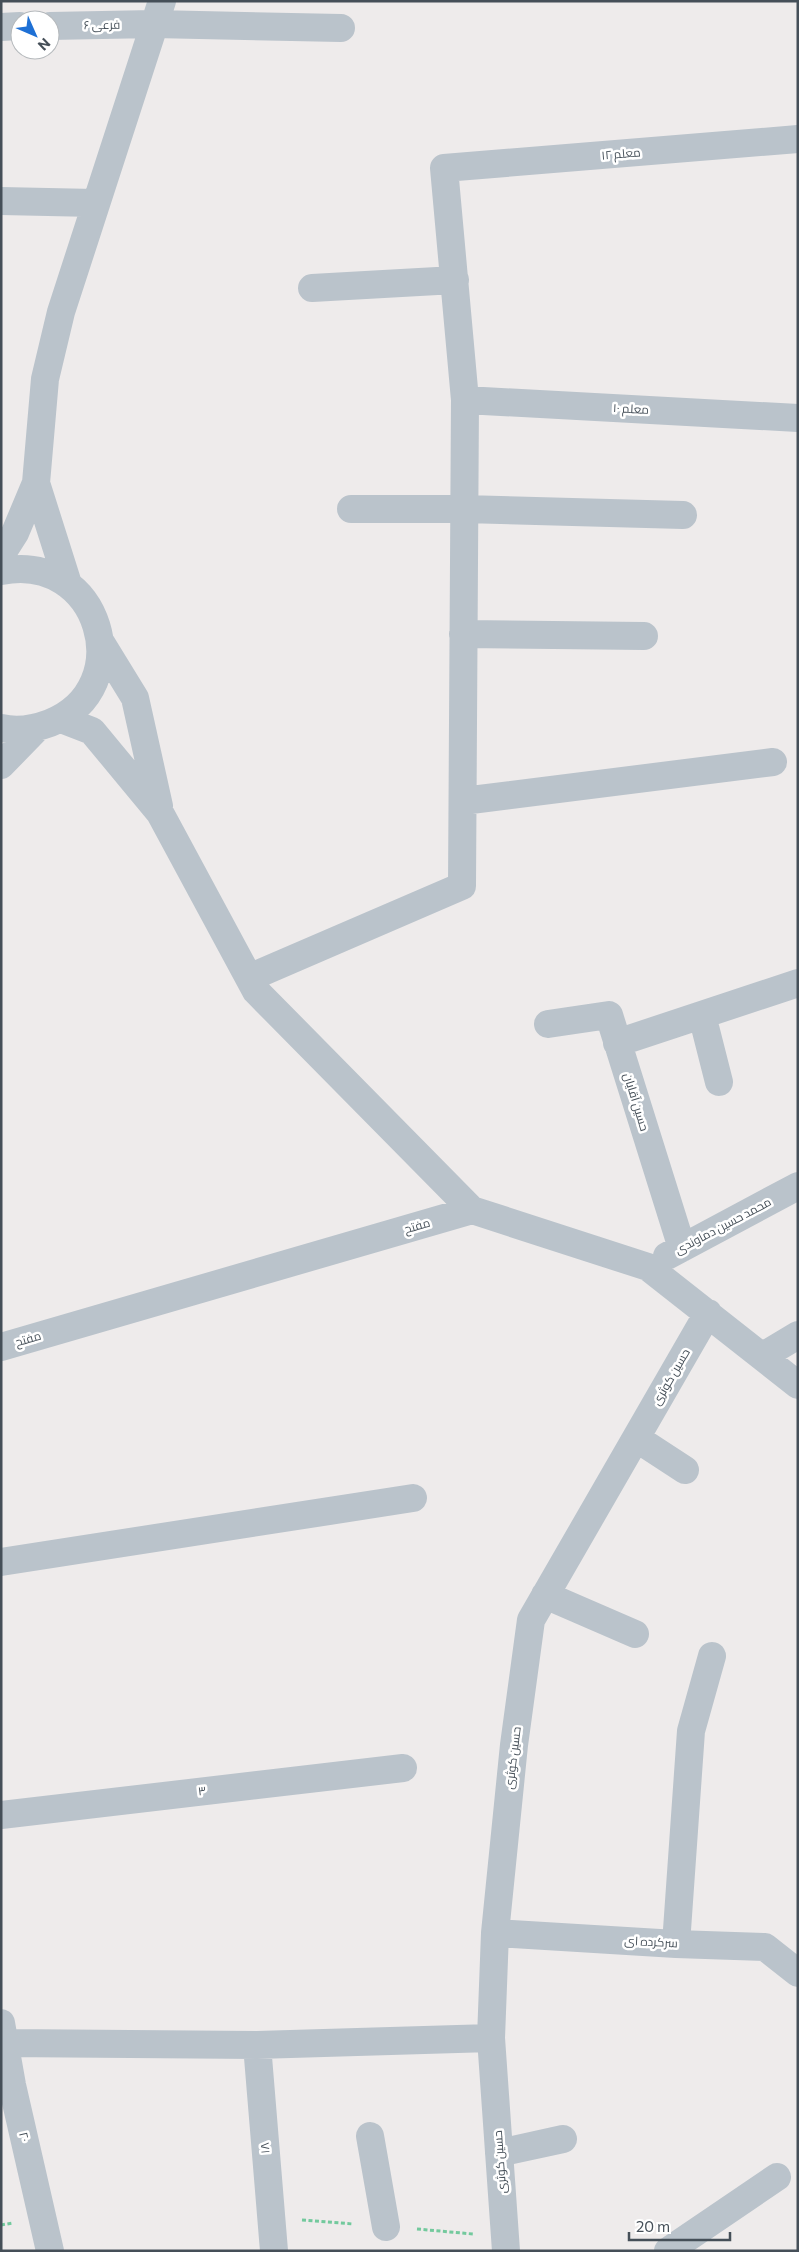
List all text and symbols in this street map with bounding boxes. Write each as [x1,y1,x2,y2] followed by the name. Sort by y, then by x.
[10,10,60,60] north arrow
[84,17,120,32] street label: فرعی ۶
[35,35,54,54] text: N
[601,144,641,164] street label: معلم ۱۲
[613,400,649,418] street label: معلم ۱۰
[621,1071,652,1133] street label: حسین آقایان
[672,1194,773,1257] street label: محمد حسین دماوندی
[402,1215,432,1237] street label: مفتح
[13,1328,43,1350] street label: مفتح
[648,1346,693,1408] street label: حسین کوثری
[501,1726,524,1790] street label: حسین کوثری
[197,1783,207,1797] street label: ۳
[624,1933,678,1950] street label: سرکرده ای
[490,2130,509,2194] street label: حسین کوثری
[17,2131,33,2143] street label: ۲۰
[256,2141,271,2154] street label: ۱۸
[629,2210,730,2242] scale bar
[636,2217,670,2235] text: 20 m

